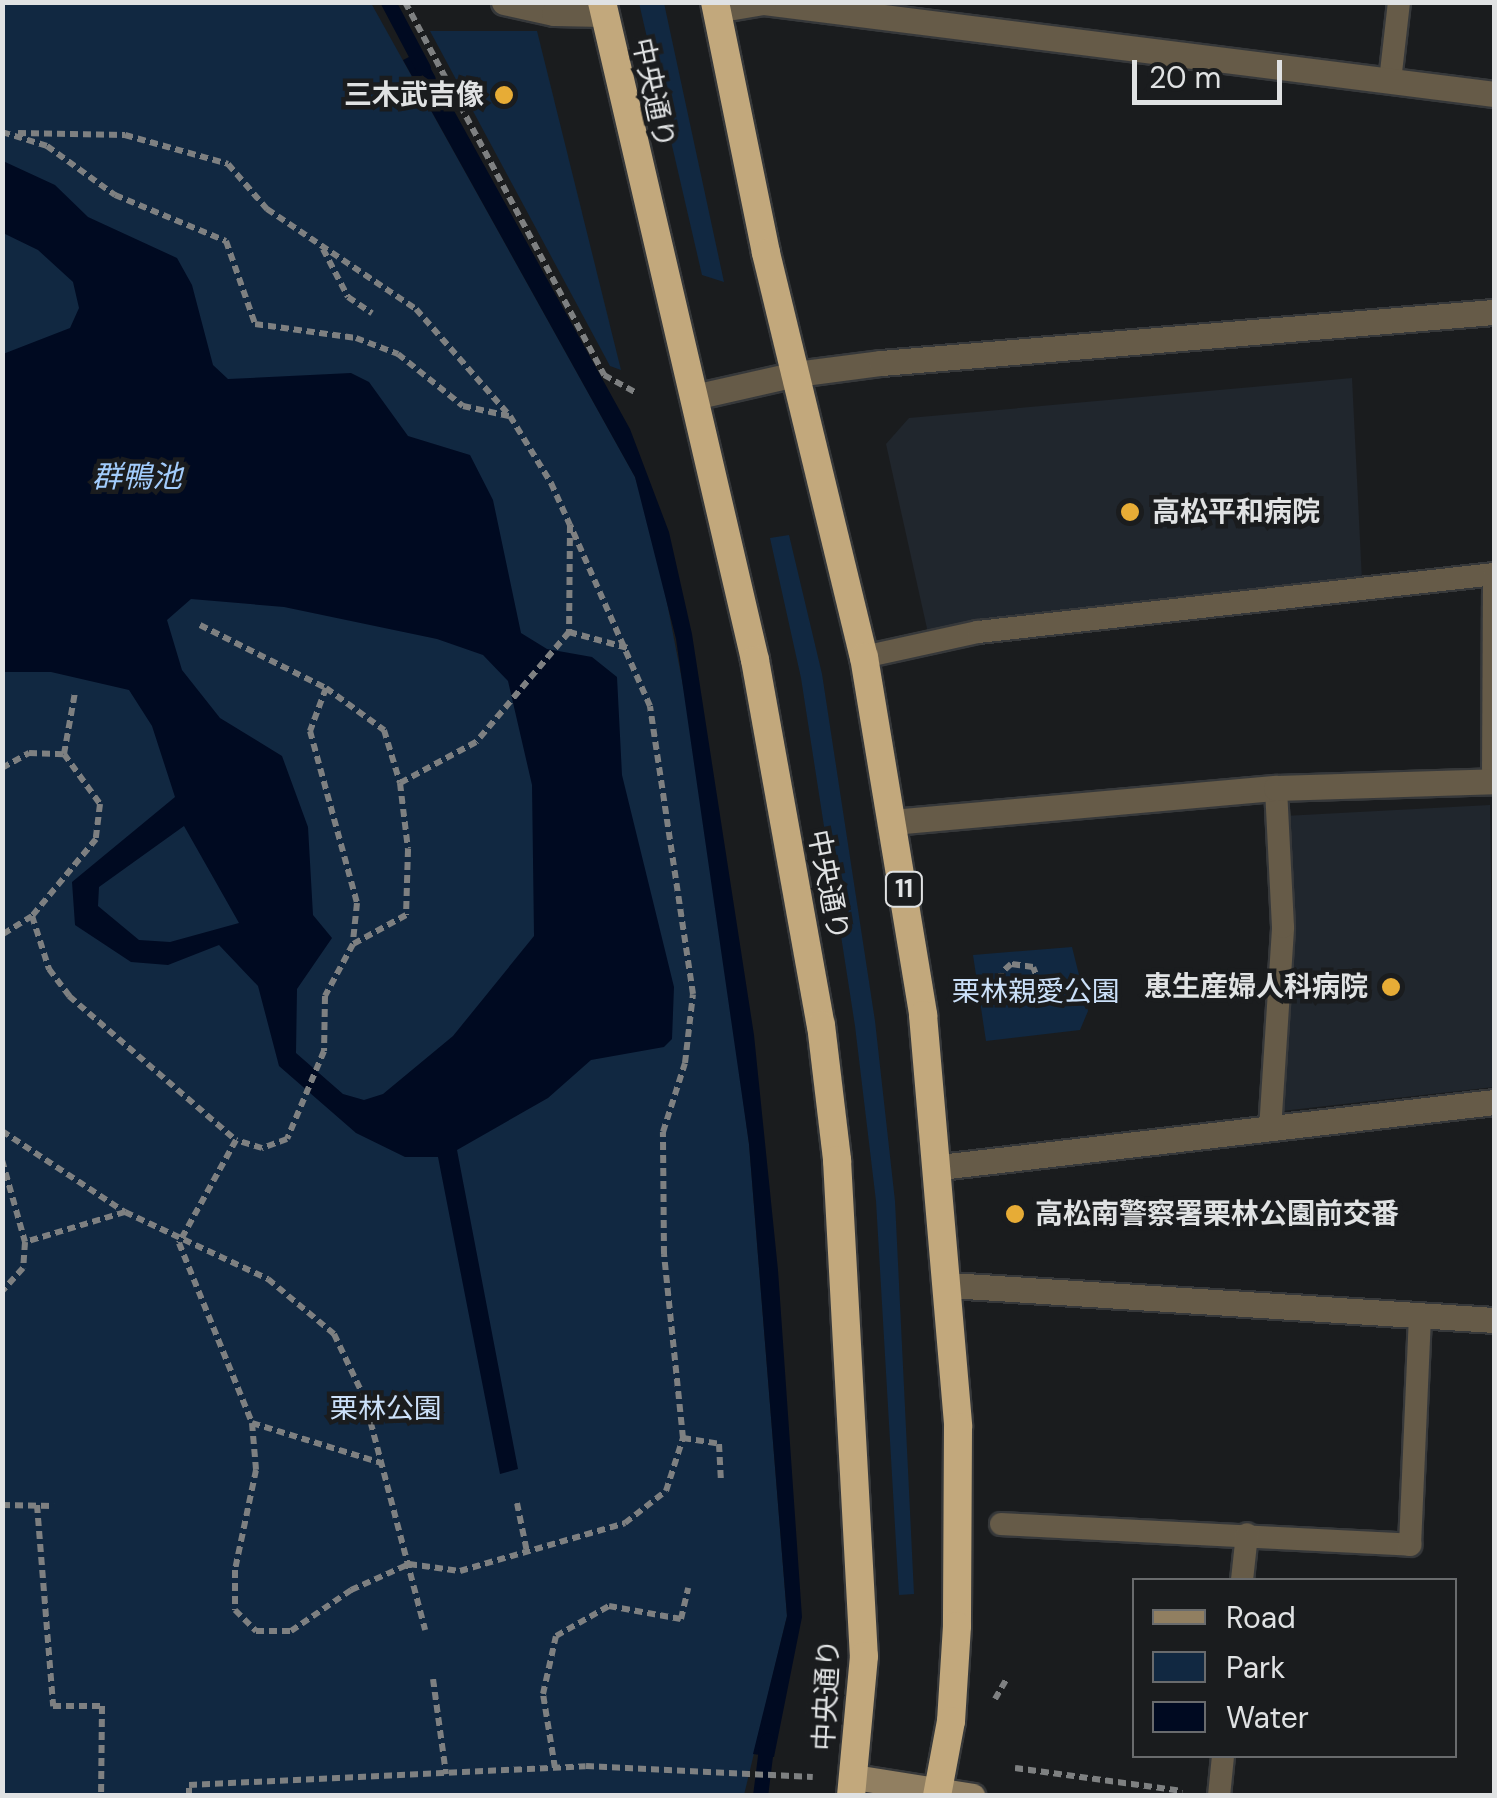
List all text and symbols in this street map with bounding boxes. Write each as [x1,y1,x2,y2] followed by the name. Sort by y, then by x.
[625,35,681,151] street label: 中央通り
[1137,40,1287,102] scale bar
[1149,58,1221,97] text: 20 m
[344,78,484,112] place label: 三木武吉像
[493,84,515,106] marker: 三木武吉像
[92,459,182,495] water label: 群鴨池
[1152,495,1320,529] place label: 高松平和病院
[1117,499,1143,525] marker: 高松平和病院
[801,827,855,943] street label: 中央通り
[884,869,924,909] road number: 11
[1144,970,1368,1004] place label: 恵生産婦人科病院
[1378,974,1404,1000] marker: 恵生産婦人科病院
[952,975,1120,1009] park label: 栗林親愛公園
[1035,1197,1399,1231] place label: 高松南警察署栗林公園前交番
[1004,1203,1026,1225] marker: 高松南警察署栗林公園前交番
[330,1392,442,1426] park label: 栗林公園
[1132,1578,1457,1758] legend
[1226,1598,1296,1637] text: Road
[807,1638,847,1752] street label: 中央通り
[1226,1648,1285,1687] text: Park
[1226,1698,1309,1737] text: Water

